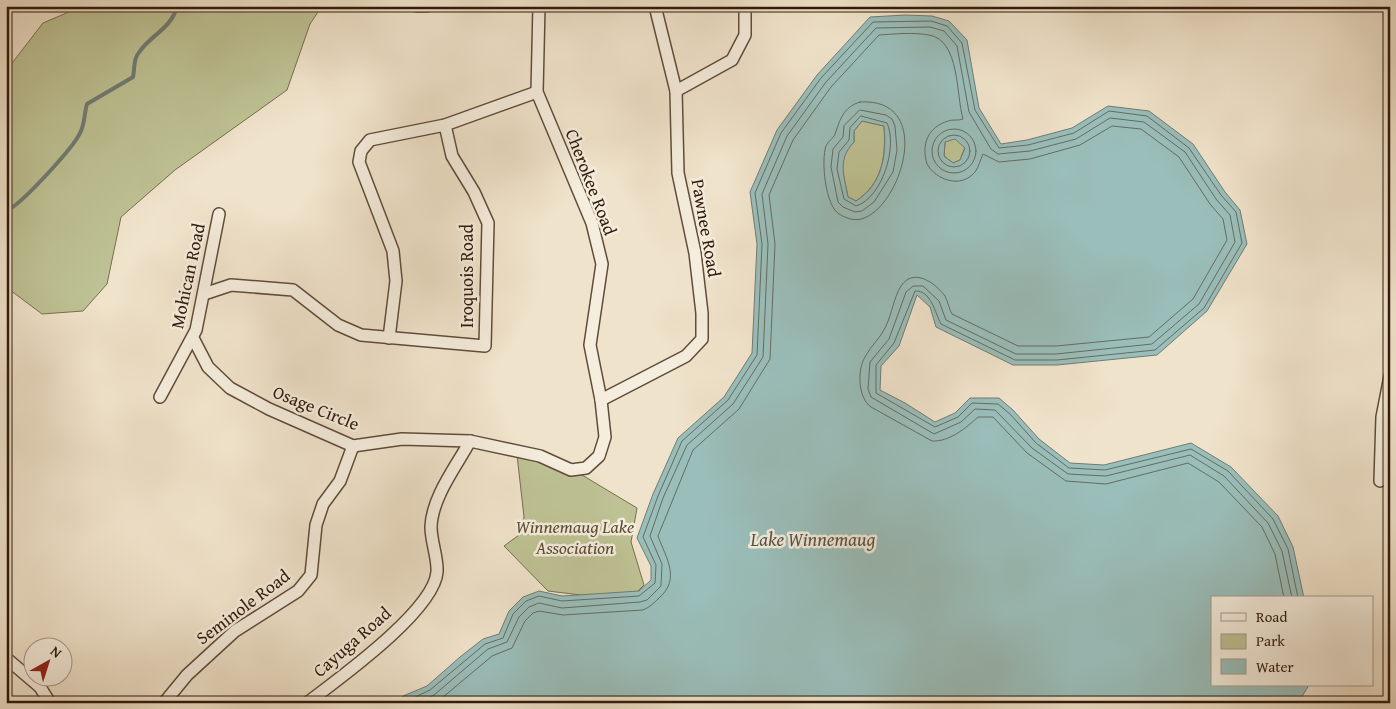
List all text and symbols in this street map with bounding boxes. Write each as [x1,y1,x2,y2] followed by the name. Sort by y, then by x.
[559,125,624,239] street label: Cherokee Road
[685,177,728,280] street label: Pawnee Road
[163,220,212,331] street label: Mohican Road
[453,224,480,328] street label: Iroquois Road
[269,378,364,437] street label: Osage Circle
[516,513,634,561] park label: Winnemaug Lake Association
[750,525,876,553] water label: Lake Winnemaug
[190,562,296,651] street label: Seminole Road
[1211,596,1374,686] legend
[307,600,397,683] street label: Cayuga Road
[1256,606,1287,627] text: Road
[1256,630,1285,651] text: Park
[22,636,72,686] north arrow
[46,641,67,663] text: N
[1256,656,1294,677] text: Water

